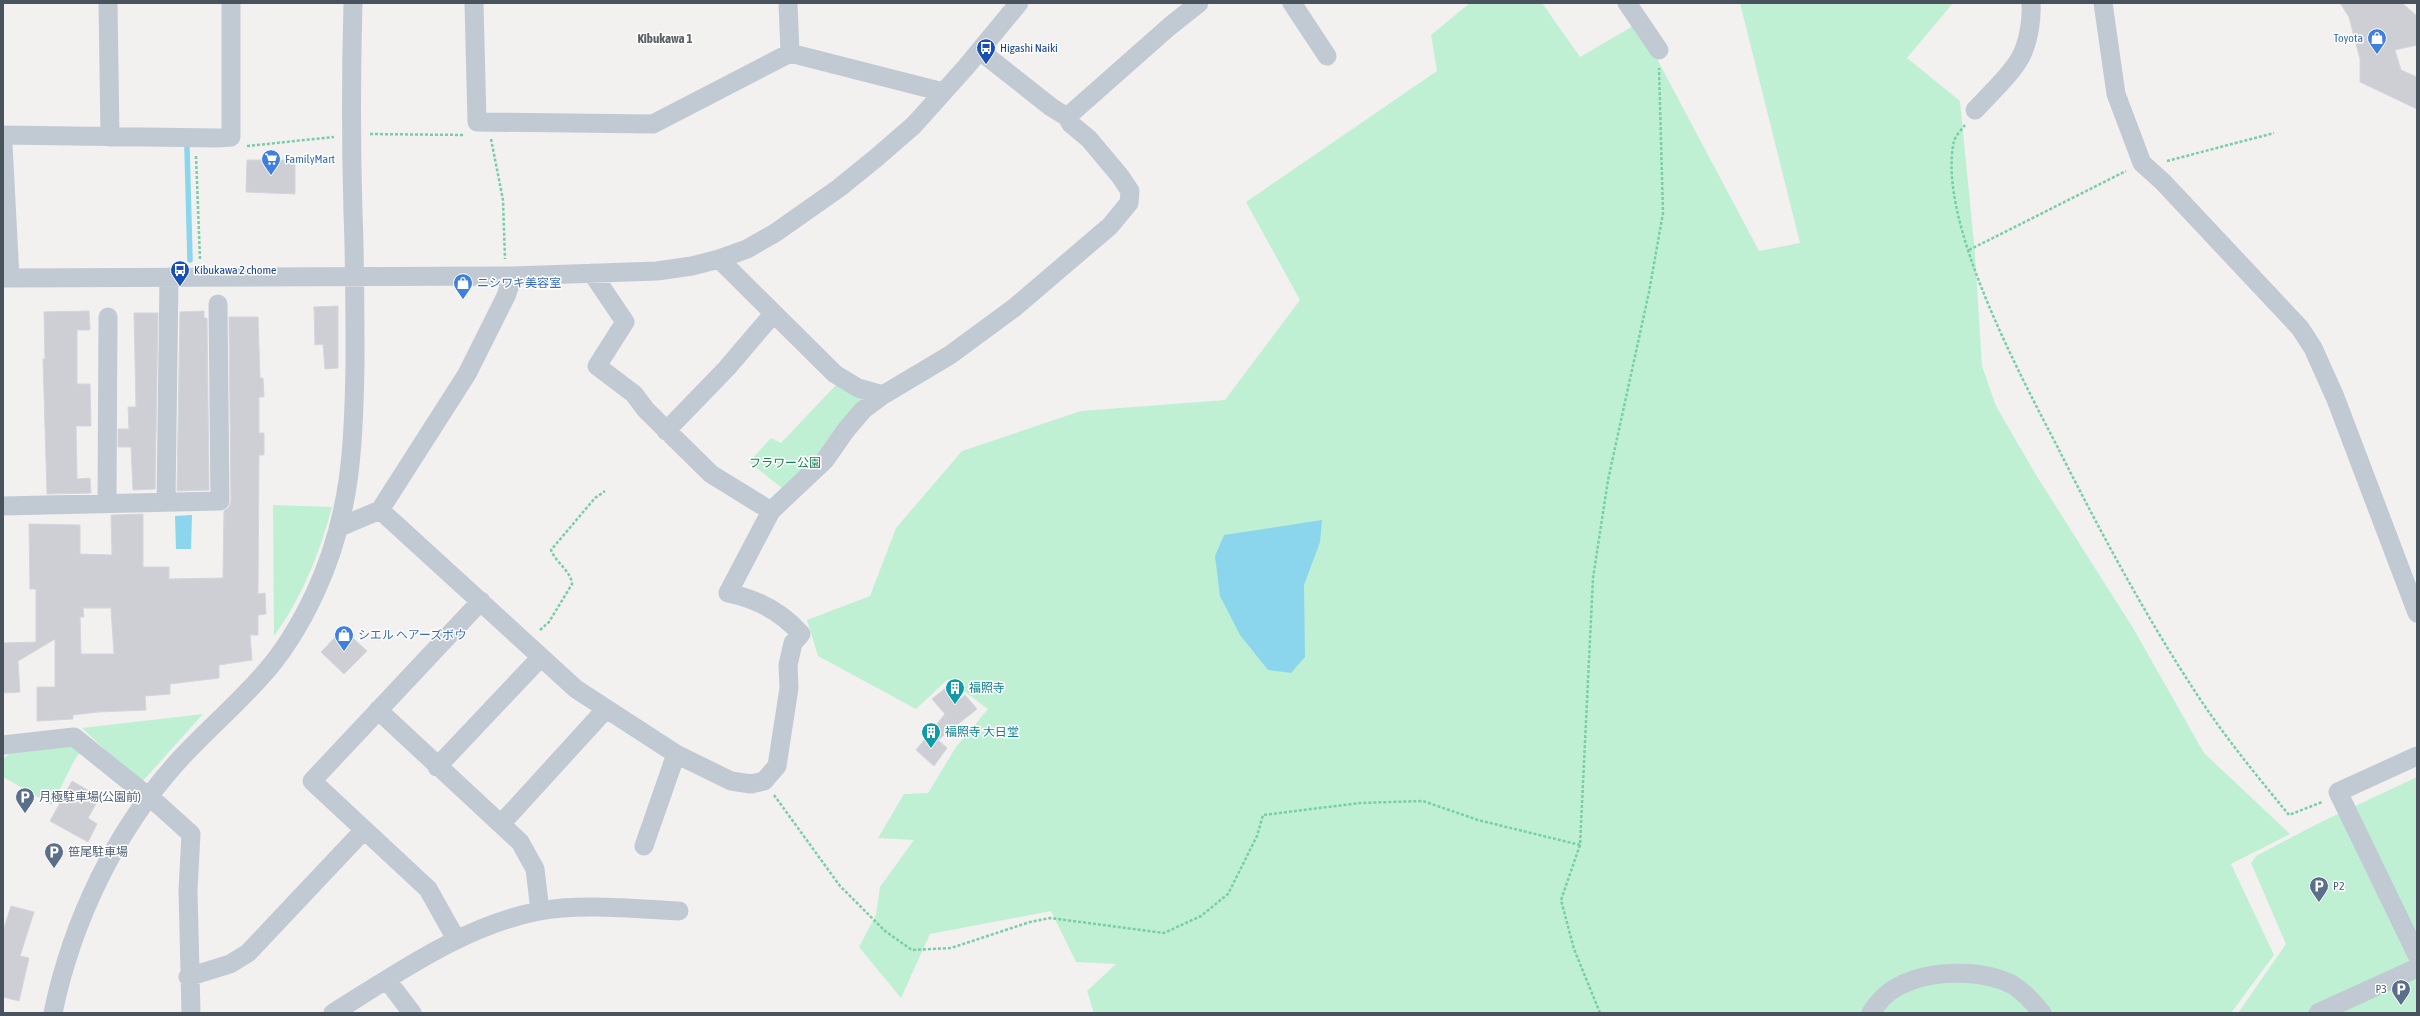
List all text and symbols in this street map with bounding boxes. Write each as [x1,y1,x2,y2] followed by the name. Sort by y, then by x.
[2366,27,2388,55] shop icon: Toyota
[637,31,693,46] district label: Kibukawa 1
[2333,31,2363,45] place label: Toyota
[975,37,997,65] bus stop icon: Higashi Naiki
[1000,41,1058,55] place label: Higashi Naiki
[260,148,282,176] supermarket icon: FamilyMart
[285,152,336,166] place label: FamilyMart
[169,259,191,287] bus stop icon: Kibukawa 2 chome
[194,263,277,277] place label: Kibukawa 2 chome
[452,272,474,300] shop icon: ニシワキ美容室
[477,276,561,290] place label: ニシワキ美容室
[749,456,821,470] park label: フラワー公園
[333,624,355,652] shop icon: シエル ヘアーズボウ
[358,628,466,642] place label: シエル ヘアーズボウ
[944,677,966,705] building icon: 福照寺
[969,681,1005,695] place label: 福照寺
[920,721,942,749] building icon: 福照寺 大日堂
[945,725,1019,739] place label: 福照寺 大日堂
[14,786,36,814] parking icon: 月極駐車場(公園前)
[39,790,141,804] place label: 月極駐車場(公園前)
[43,841,65,869] parking icon: 笹尾駐車場
[68,845,128,859] place label: 笹尾駐車場
[2308,875,2330,903] parking icon: P2
[2333,879,2345,893] place label: P2
[2390,978,2412,1006] parking icon: P3
[2375,982,2387,996] place label: P3

